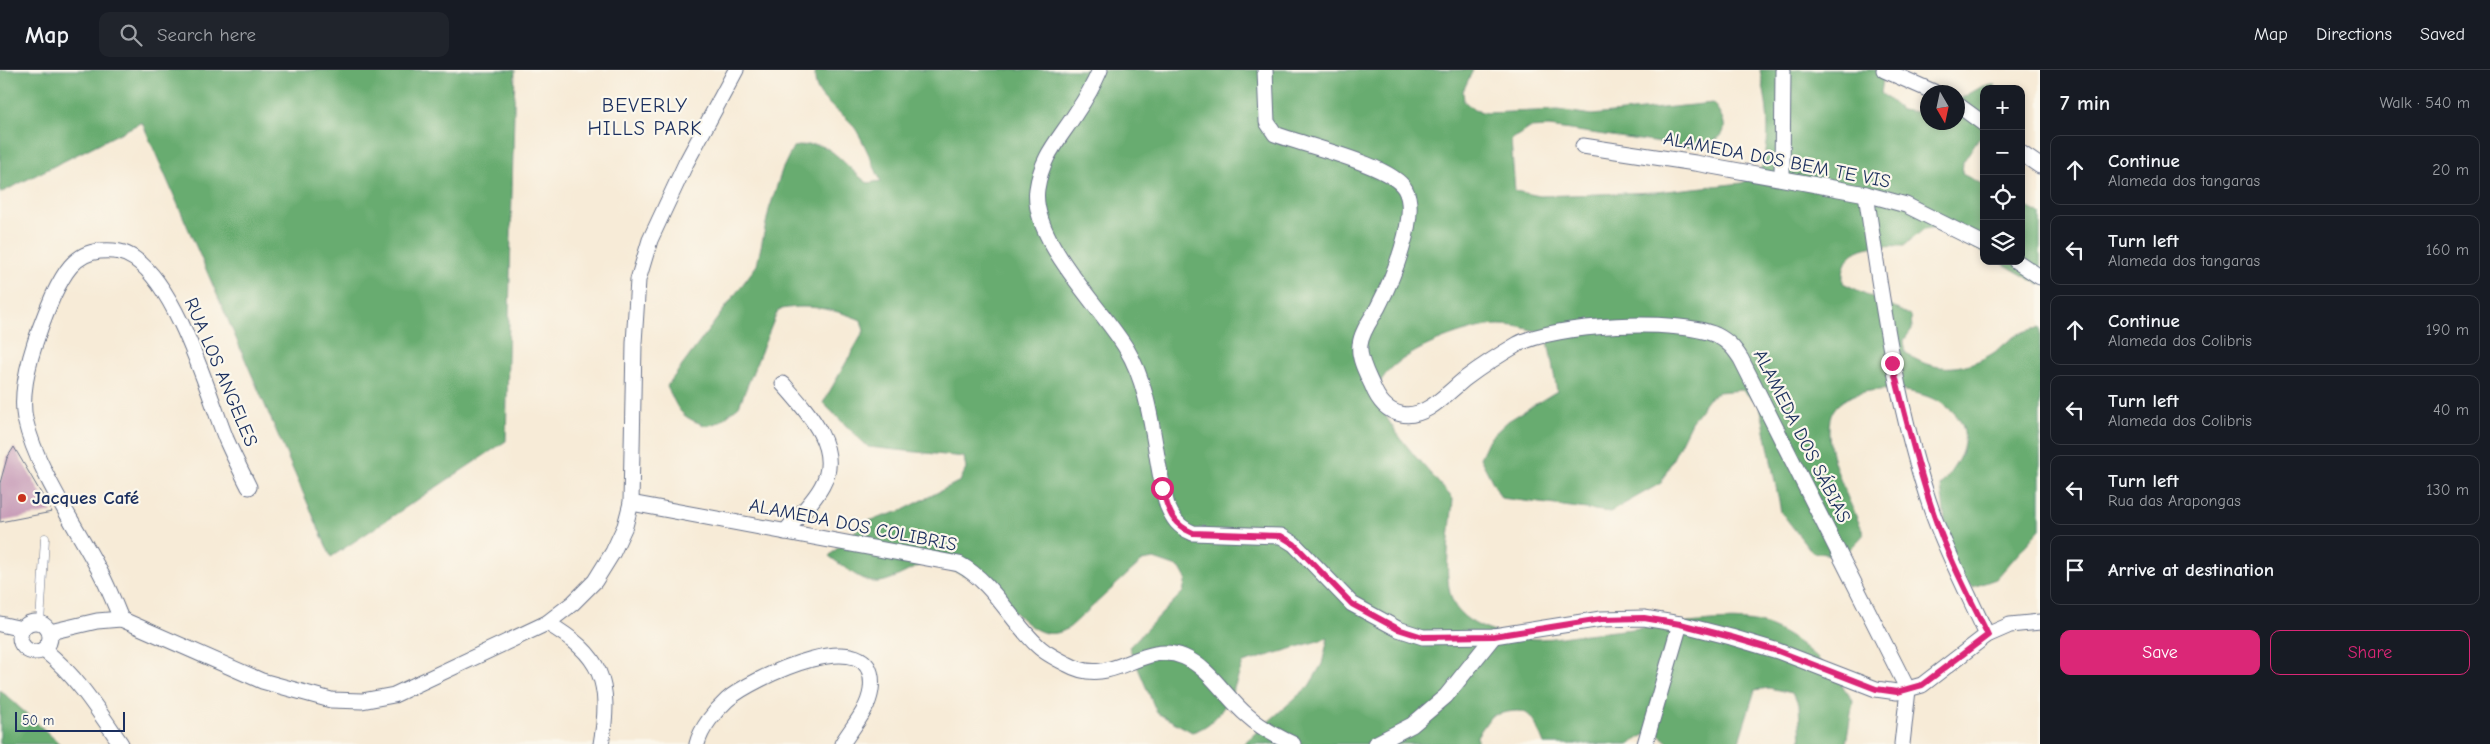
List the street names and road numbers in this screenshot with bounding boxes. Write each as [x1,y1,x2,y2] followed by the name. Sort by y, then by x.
[1662,127,1892,193] street label: ALAMEDA DOS BEM TE VIS
[180,294,262,450] street label: RUA LOS ANGELES
[1749,346,1855,526] street label: ALAMEDA DOS SÁBIAS
[747,494,959,556] street label: ALAMEDA DOS COLIBRIS

